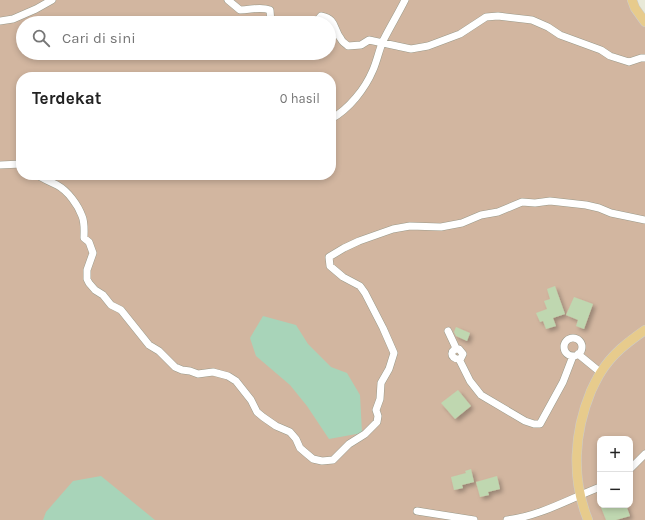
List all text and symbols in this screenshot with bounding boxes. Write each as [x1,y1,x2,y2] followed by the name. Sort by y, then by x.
[16,16,336,60] search box
[30,27,52,49] icon: search
[62,29,136,47] text: Cari di sini
[32,88,101,108] text: Terdekat
[280,91,320,106] text: 0 hasil
[597,436,633,508] map controls
[597,436,633,472] button: +
[597,472,633,508] button: −

